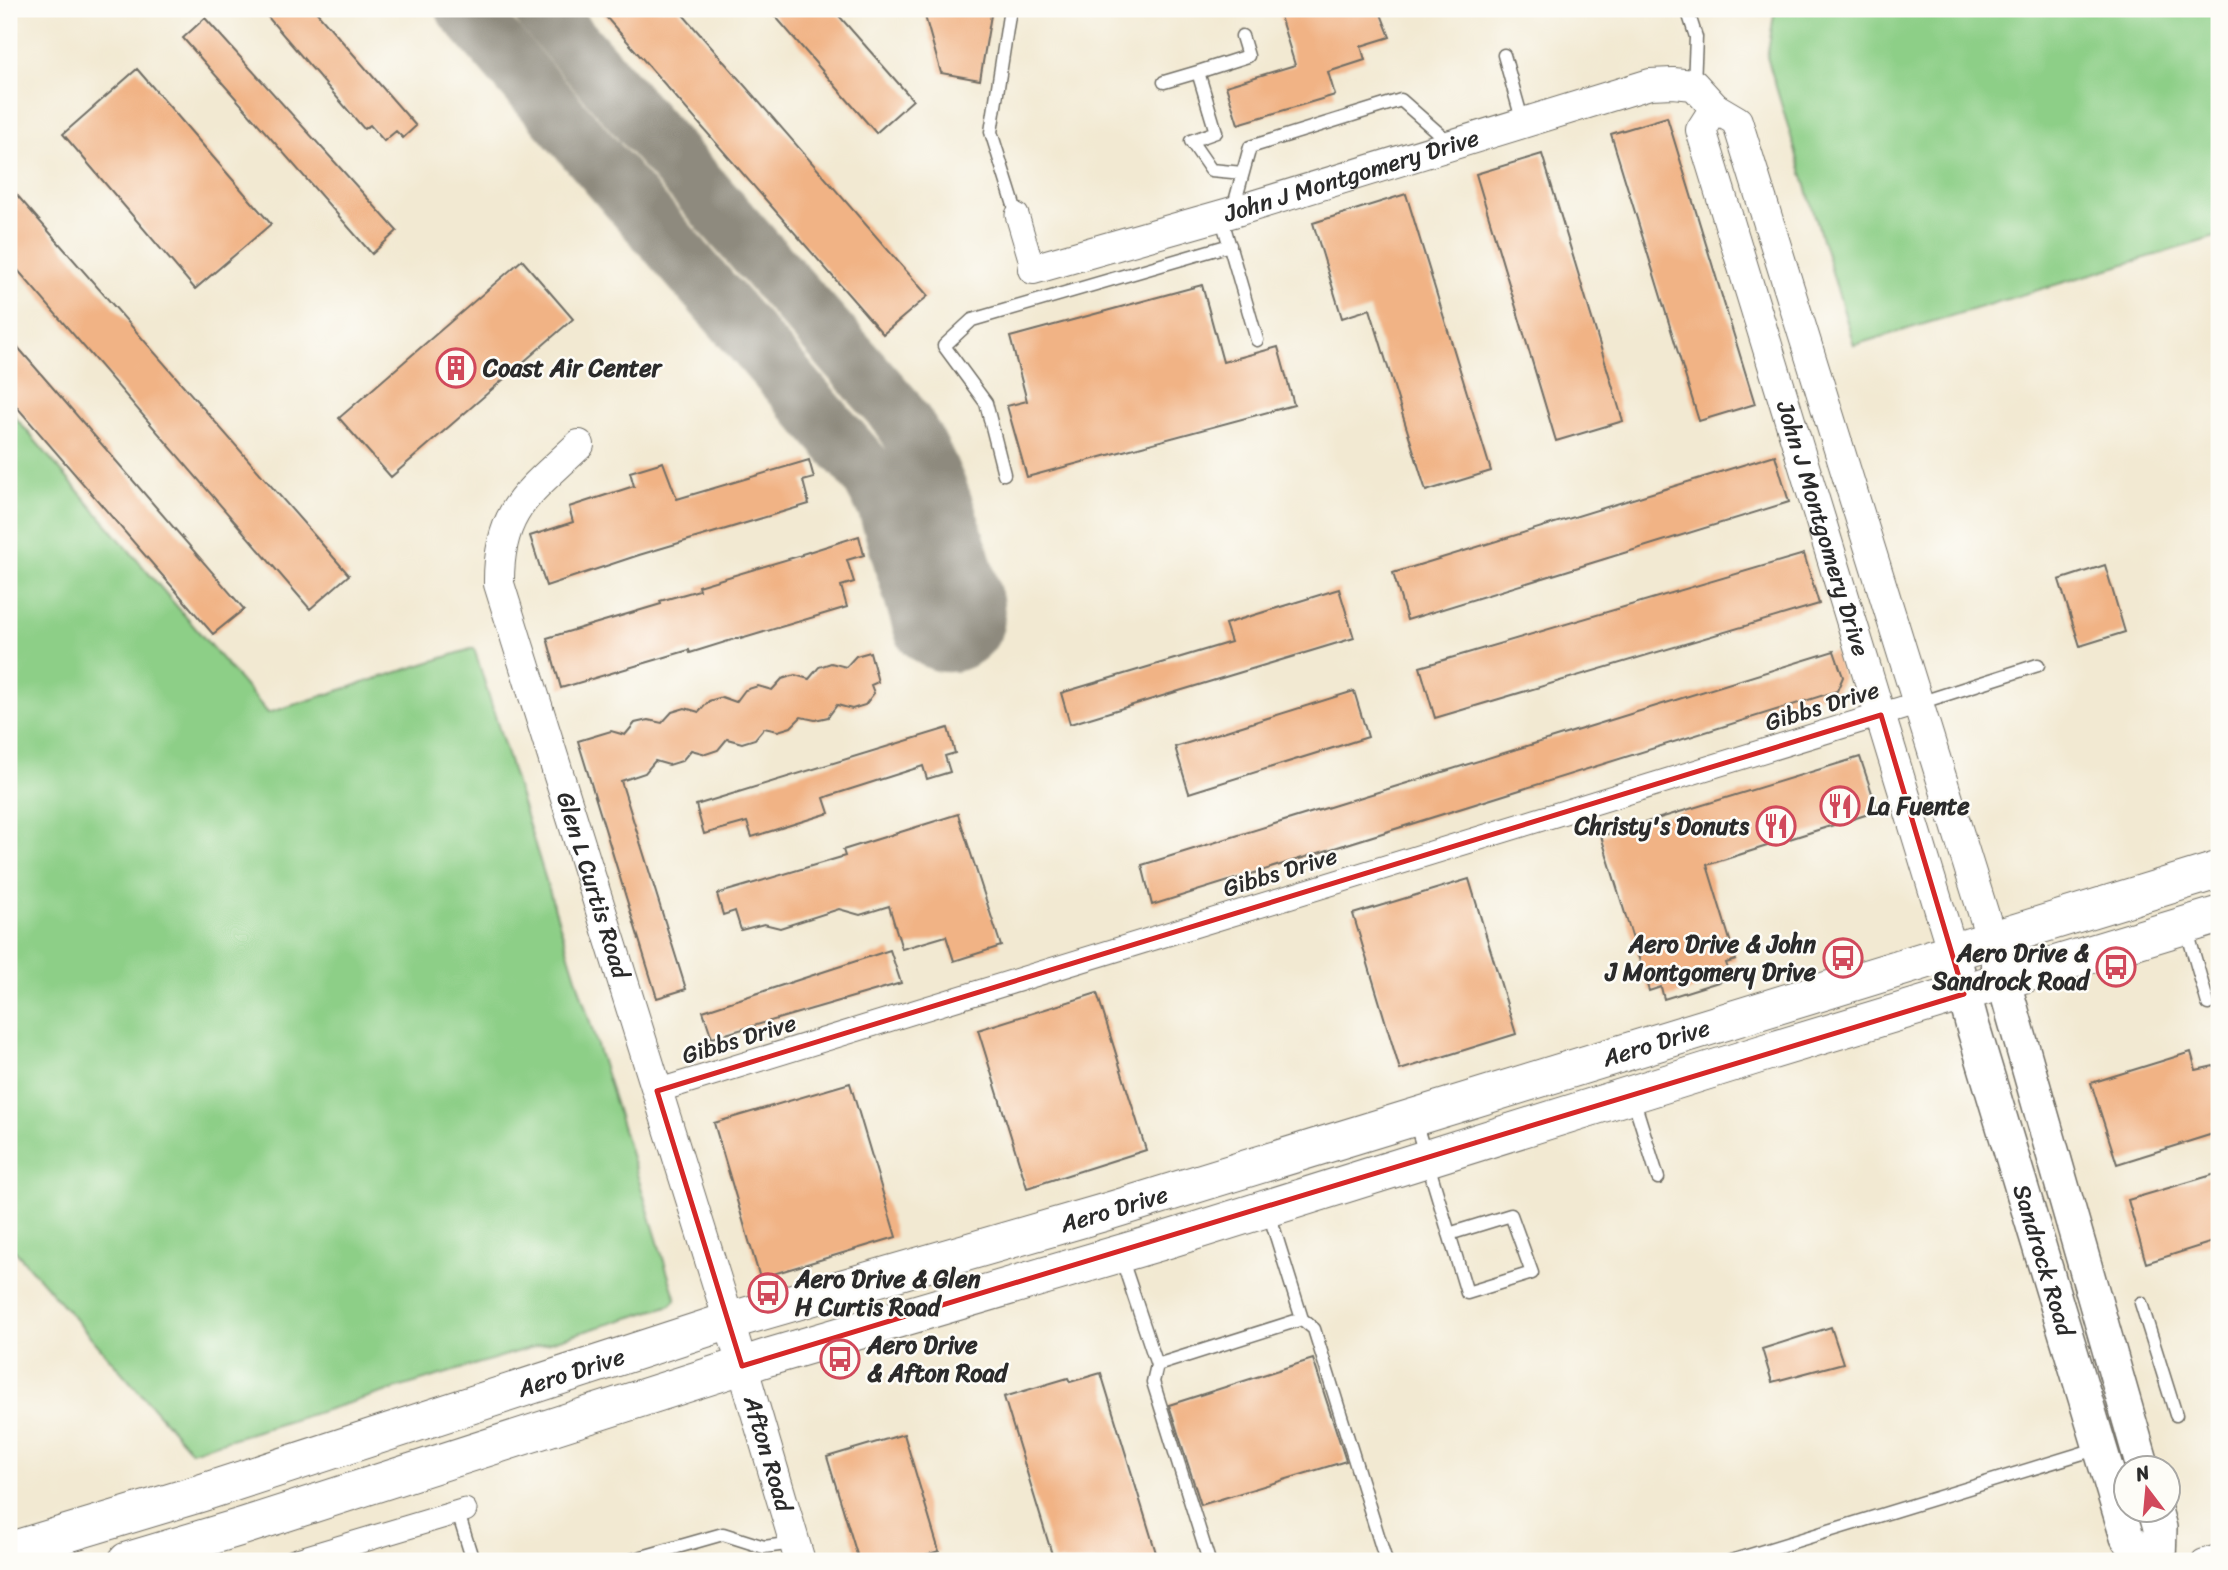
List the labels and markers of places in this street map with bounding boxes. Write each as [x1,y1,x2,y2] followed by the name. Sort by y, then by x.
[435,347,477,389] building icon: Coast Air Center
[482,347,664,389] place label: Coast Air Center
[1819,785,1861,827] restaurant icon: La Fuente
[1867,785,1970,827] place label: La Fuente
[1573,805,1750,847] place label: Christy's Donuts
[1755,805,1797,847] restaurant icon: Christy's Donuts
[1603,923,1817,993] place label: Aero Drive & John J Montgomery Drive
[1931,932,2091,1002] place label: Aero Drive & Sandrock Road
[1822,937,1864,979] bus stop icon: Aero Drive & John J Montgomery Drive
[2095,946,2137,988] bus stop icon: Aero Drive & Sandrock Road
[794,1258,980,1328] place label: Aero Drive & Glen H Curtis Road
[747,1272,789,1314] bus stop icon: Aero Drive & Glen H Curtis Road
[866,1324,1010,1394] place label: Aero Drive & Afton Road
[819,1338,861,1380] bus stop icon: Aero Drive & Afton Road

